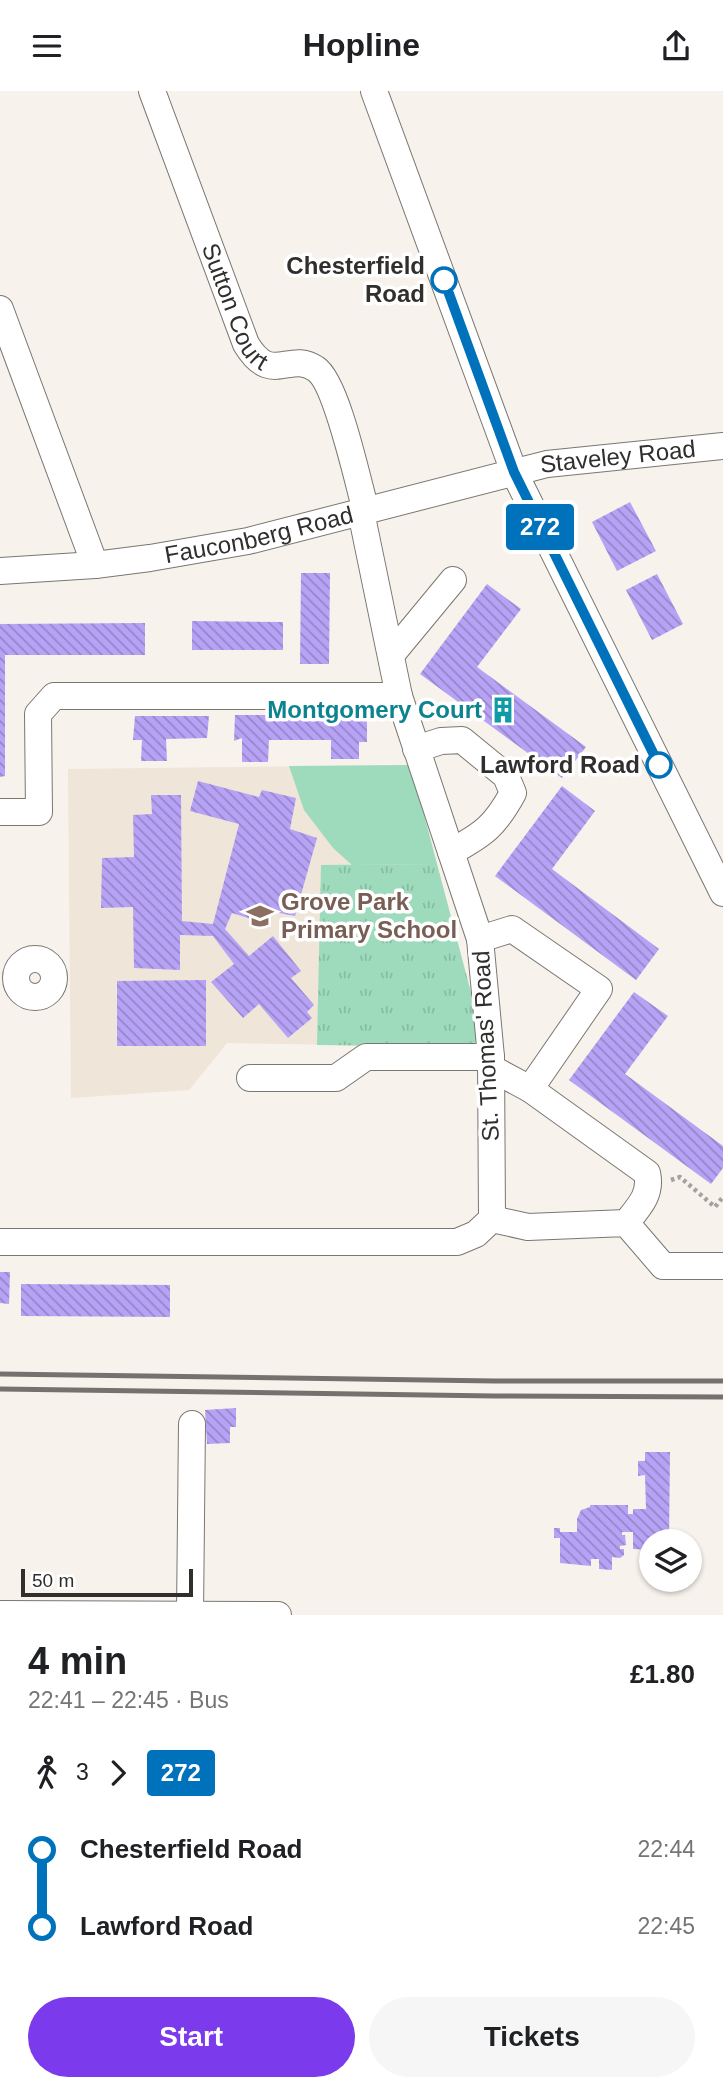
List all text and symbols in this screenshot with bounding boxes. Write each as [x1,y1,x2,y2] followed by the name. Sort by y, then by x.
[28,27,66,65] icon: menu
[303,27,420,63] text: Hopline
[657,27,695,65] icon: share
[197,239,273,376] street label: Sutton Court
[286,252,425,307] place label: Chesterfield Road
[431,267,457,293] marker: Chesterfield Road
[539,435,697,478] street label: Staveley Road
[163,500,356,568] street label: Fauconberg Road
[500,504,580,550] line badge: 272
[520,513,560,540] text: 272
[488,695,518,725] building icon: Montgomery Court
[267,696,482,723] place label: Montgomery Court
[480,751,640,778] place label: Lawford Road
[646,752,672,778] marker: Lawford Road
[281,888,457,943] place label: Grove Park Primary School
[245,901,275,931] school or university icon: Grove Park Primary School
[467,950,504,1142] street label: St. Thomas' Road
[639,1529,702,1592] map controls
[639,1529,702,1592] button: layers
[21,1566,192,1598] scale bar
[32,1570,74,1591] text: 50 m
[28,1640,127,1682] text: 4 min
[630,1659,695,1689] text: £1.80
[28,1687,229,1713] text: 22:41 – 22:45 · Bus
[28,1754,66,1792] icon: walk
[99,1754,137,1792] icon: forward
[76,1759,89,1785] text: 3
[161,1759,201,1786] text: 272
[80,1834,303,1864] text: Chesterfield Road
[637,1836,695,1862] text: 22:44
[80,1911,253,1941] text: Lawford Road
[637,1913,695,1939] text: 22:45
[28,1997,355,2077] button: Start
[369,1997,695,2077] button: Tickets

